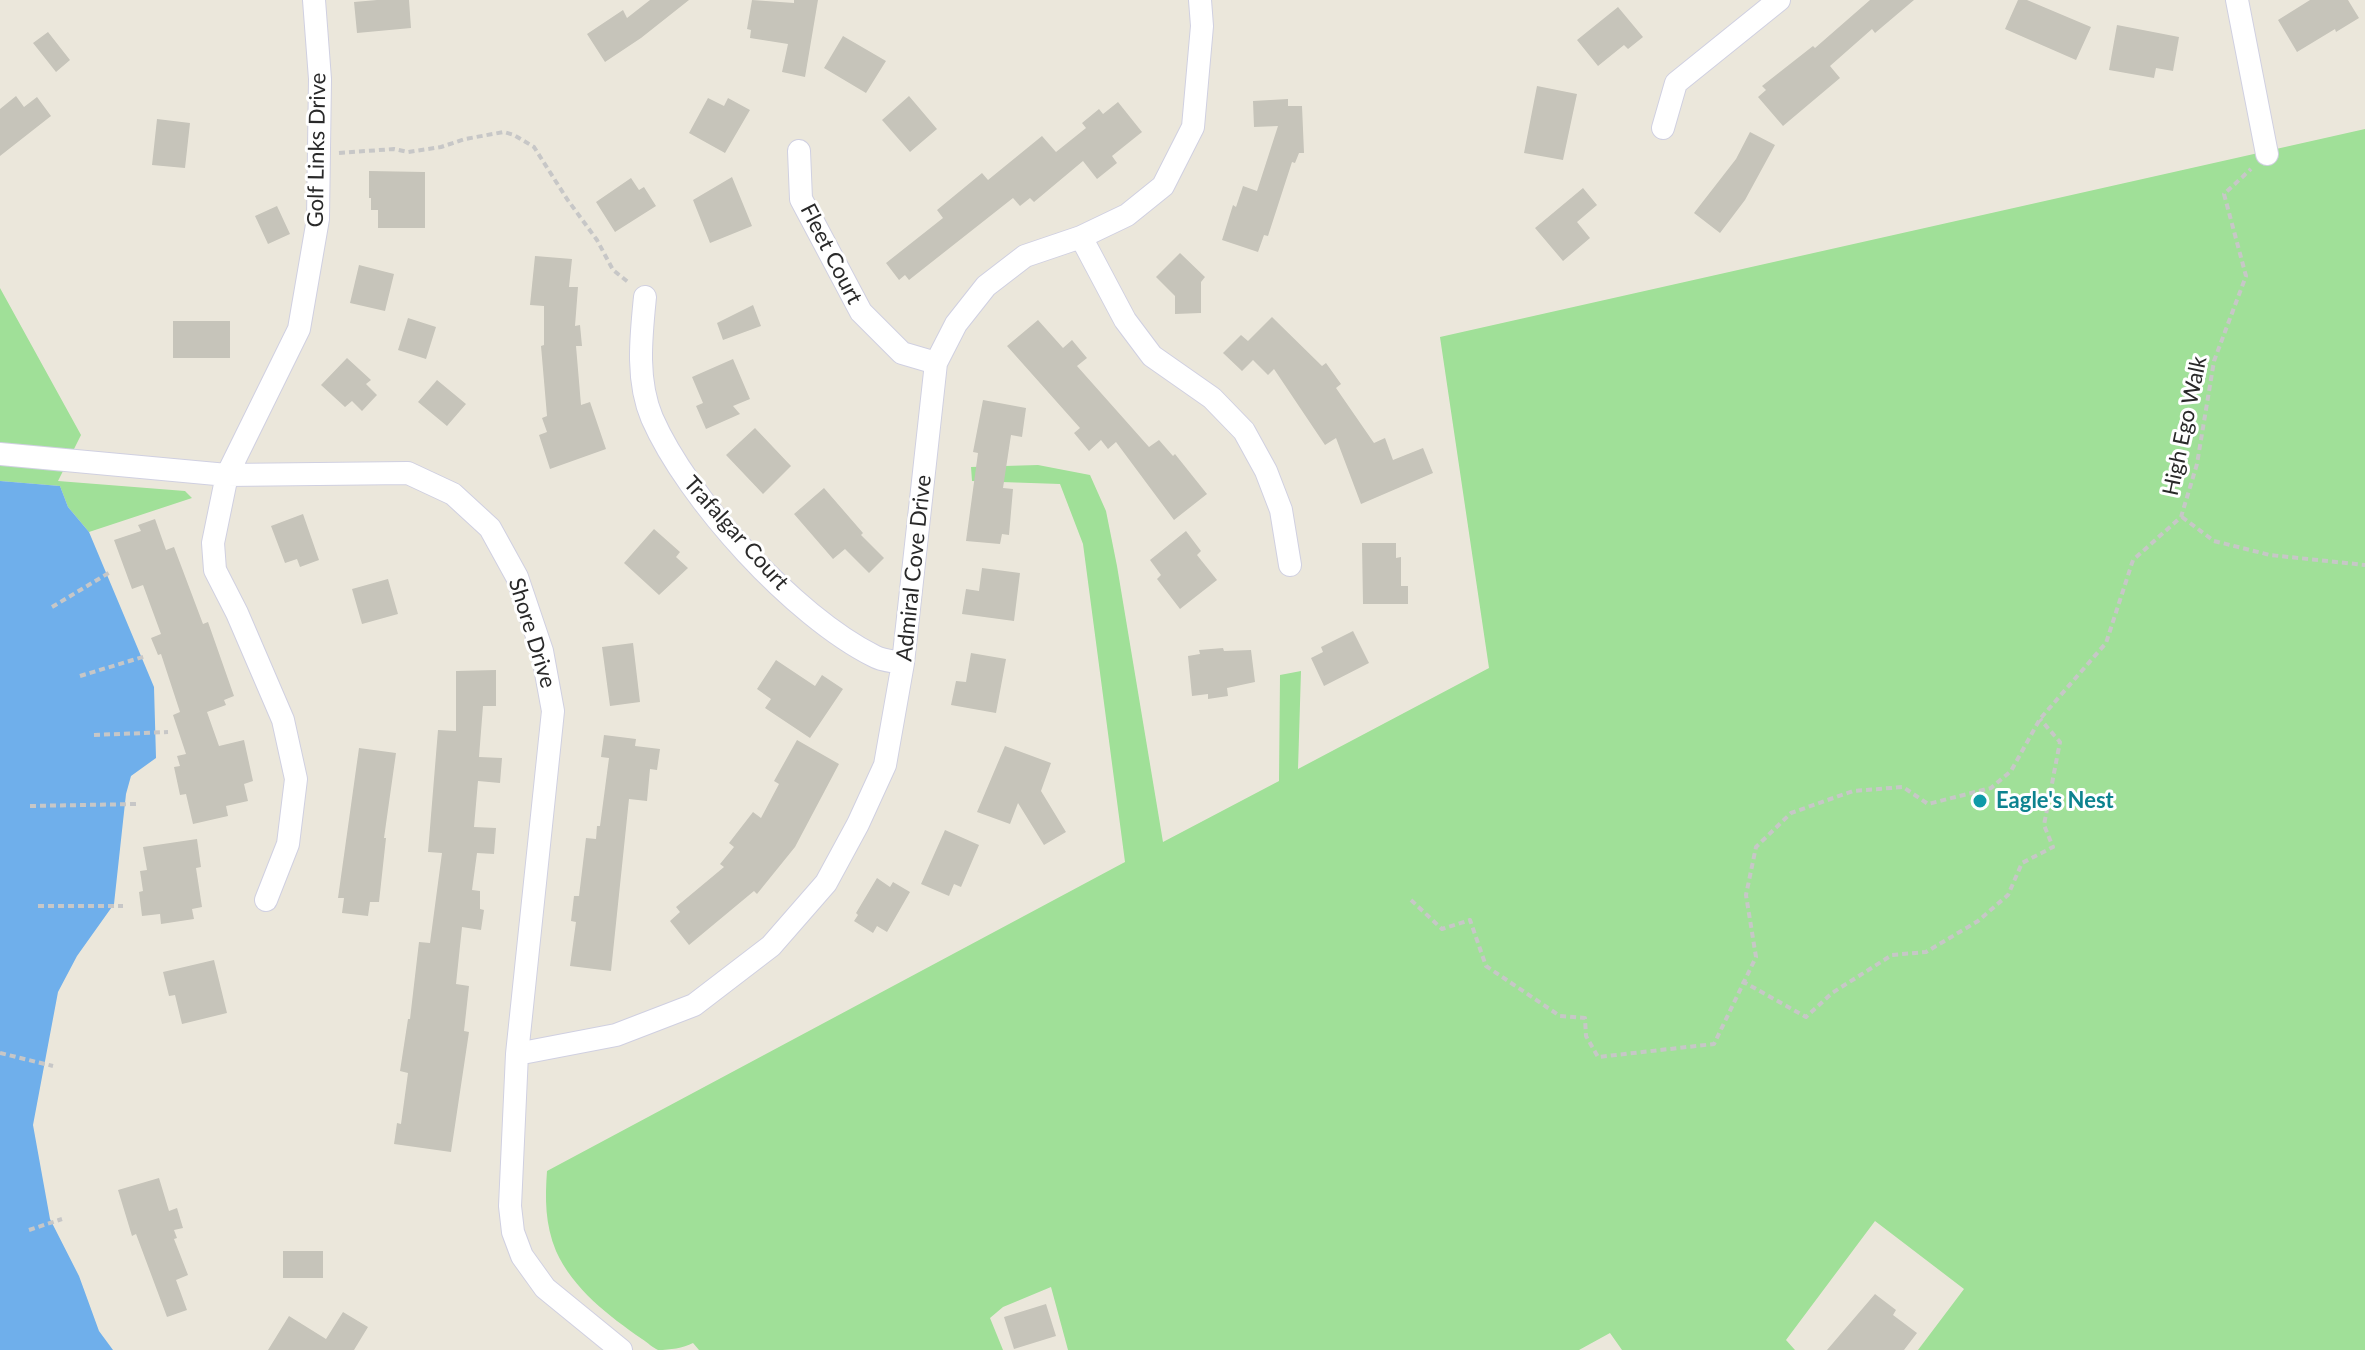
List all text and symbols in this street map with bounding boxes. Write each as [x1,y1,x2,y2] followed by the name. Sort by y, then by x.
[302,72,332,228] street label: Golf Links Drive
[794,199,868,309] street label: Fleet Court
[2157,354,2213,498] street label: High Ego Walk
[678,471,794,595] street label: Trafalgar Court
[891,473,937,663] street label: Admiral Cove Drive
[503,575,561,691] street label: Shore Drive
[1996,788,2114,814] place label: Eagle's Nest
[1971,792,1989,810] marker: Eagle's Nest

